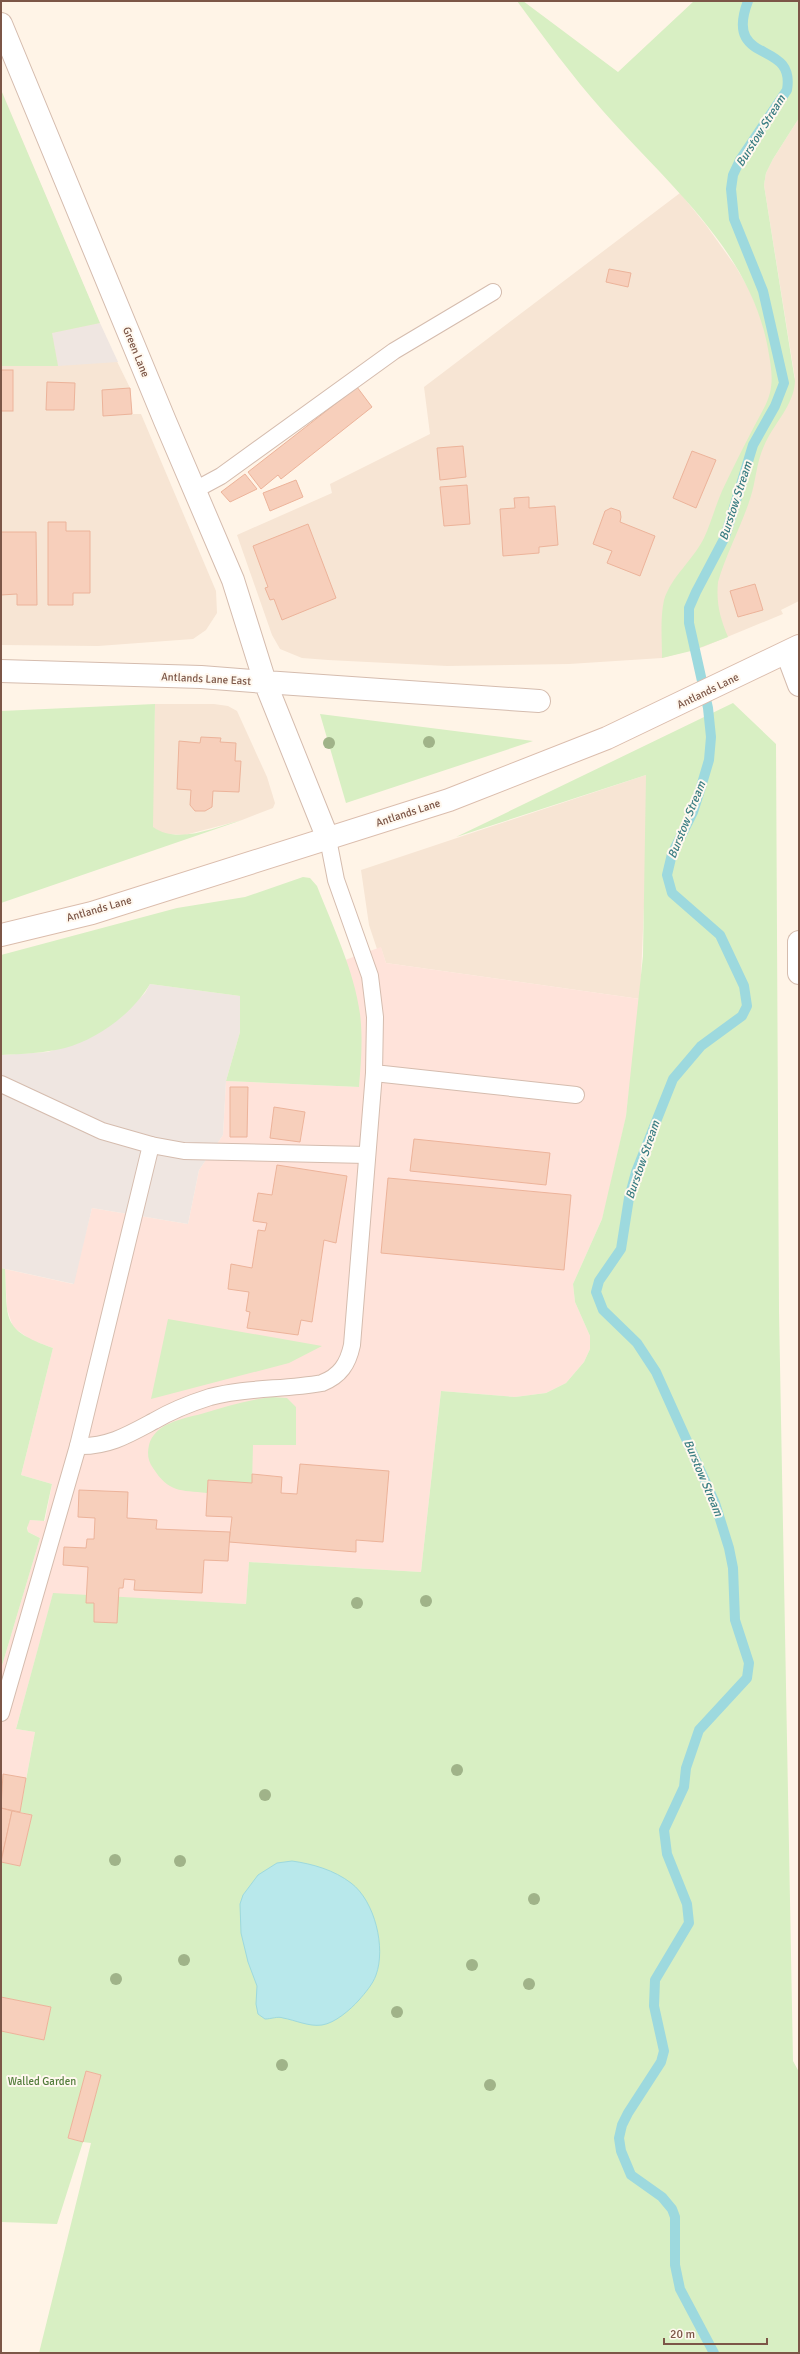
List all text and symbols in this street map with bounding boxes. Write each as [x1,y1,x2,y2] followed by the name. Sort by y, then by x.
[733,92,789,170] water label: Burstow Stream
[120,325,152,379] street label: Green Lane
[716,459,756,542] water label: Burstow Stream
[161,670,251,688] street label: Antlands Lane East
[675,670,741,712] street label: Antlands Lane
[665,779,709,861] water label: Burstow Stream
[374,796,442,830] street label: Antlands Lane
[65,893,133,925] street label: Antlands Lane
[623,1119,664,1201] water label: Burstow Stream
[680,1437,726,1519] water label: Burstow Stream
[8,2075,76,2088] park label: Walled Garden
[664,2320,767,2346] scale bar
[670,2327,695,2342] text: 20 m

